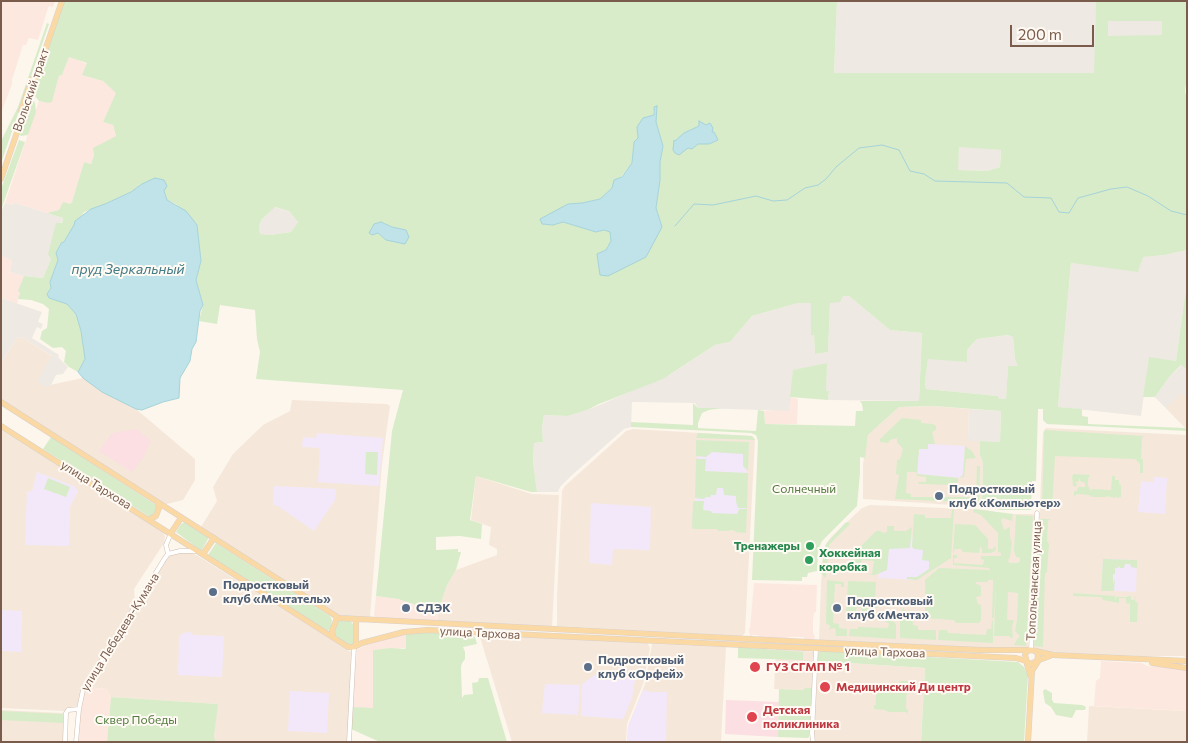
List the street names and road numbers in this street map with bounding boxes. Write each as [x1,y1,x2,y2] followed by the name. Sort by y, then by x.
[10,46,52,134] street label: Вольский тракт
[58,458,134,512] street label: улица Тархова
[1024,521,1044,641] street label: Топольчанская улица
[78,570,162,694] street label: улица Лебедева-Кумача
[439,624,521,642] street label: улица Тархова
[844,643,926,661] street label: улица Тархова

